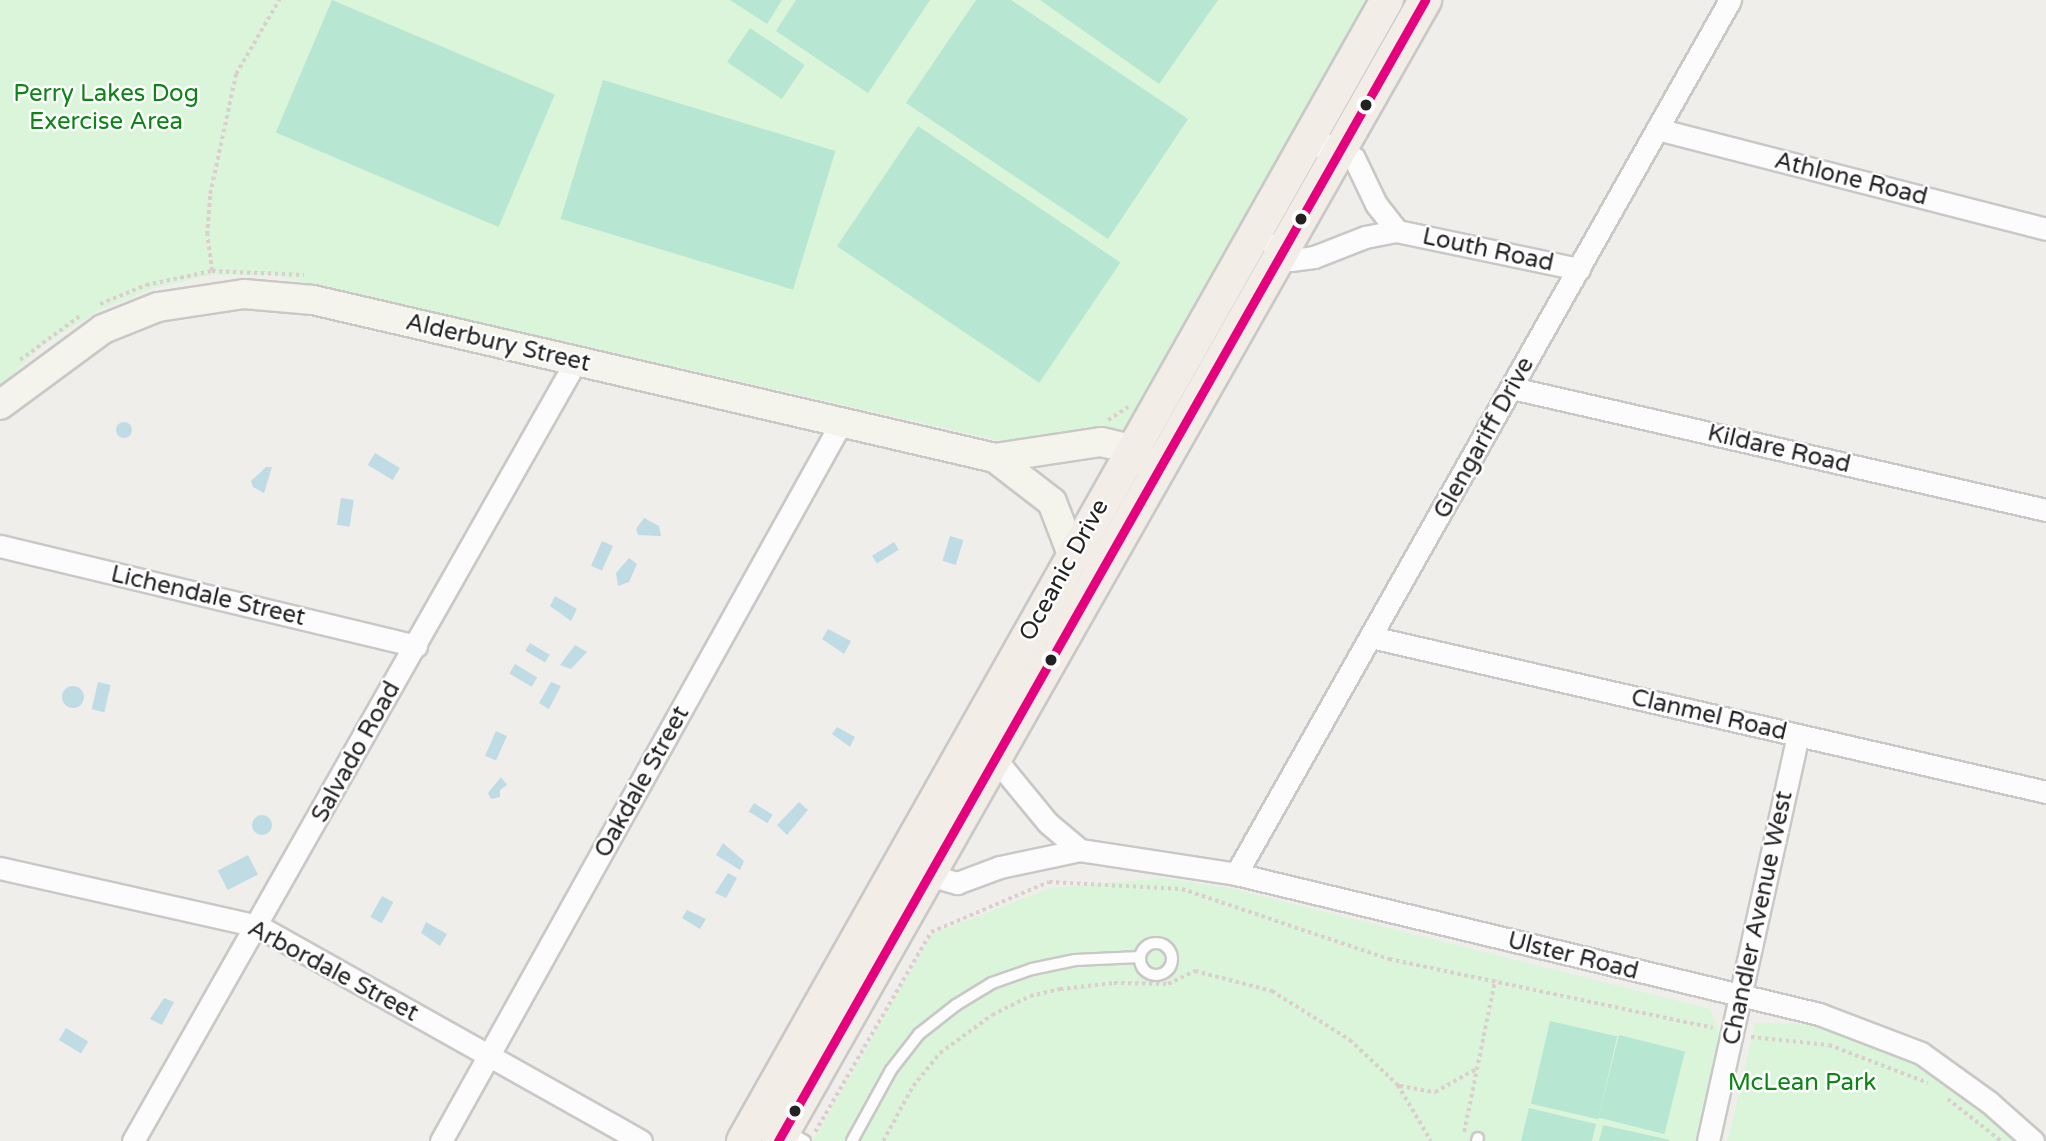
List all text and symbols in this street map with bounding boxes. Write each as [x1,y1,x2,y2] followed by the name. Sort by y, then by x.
[13,80,199,136] park label: Perry Lakes Dog Exercise Area
[1359,98,1373,112] unlabelled marker
[1772,146,1930,212] street label: Athlone Road
[1294,212,1308,226] unlabelled marker
[1420,222,1556,278] street label: Louth Road
[403,308,593,378] street label: Alderbury Street
[1428,352,1540,524] street label: Glengariff Drive
[1705,419,1853,479] street label: Kildare Road
[1013,494,1115,646] street label: Oceanic Drive
[108,560,308,632] street label: Lichendale Street
[1044,653,1058,667] unlabelled marker
[305,677,407,827] street label: Salvado Road
[1628,683,1790,747] street label: Clanmel Road
[589,701,695,863] street label: Oakdale Street
[1717,788,1799,1048] street label: Chandler Avenue West
[243,914,423,1028] street label: Arbordale Street
[1505,926,1641,986] street label: Ulster Road
[1728,1069,1876,1097] park label: McLean Park
[788,1104,802,1118] unlabelled marker

